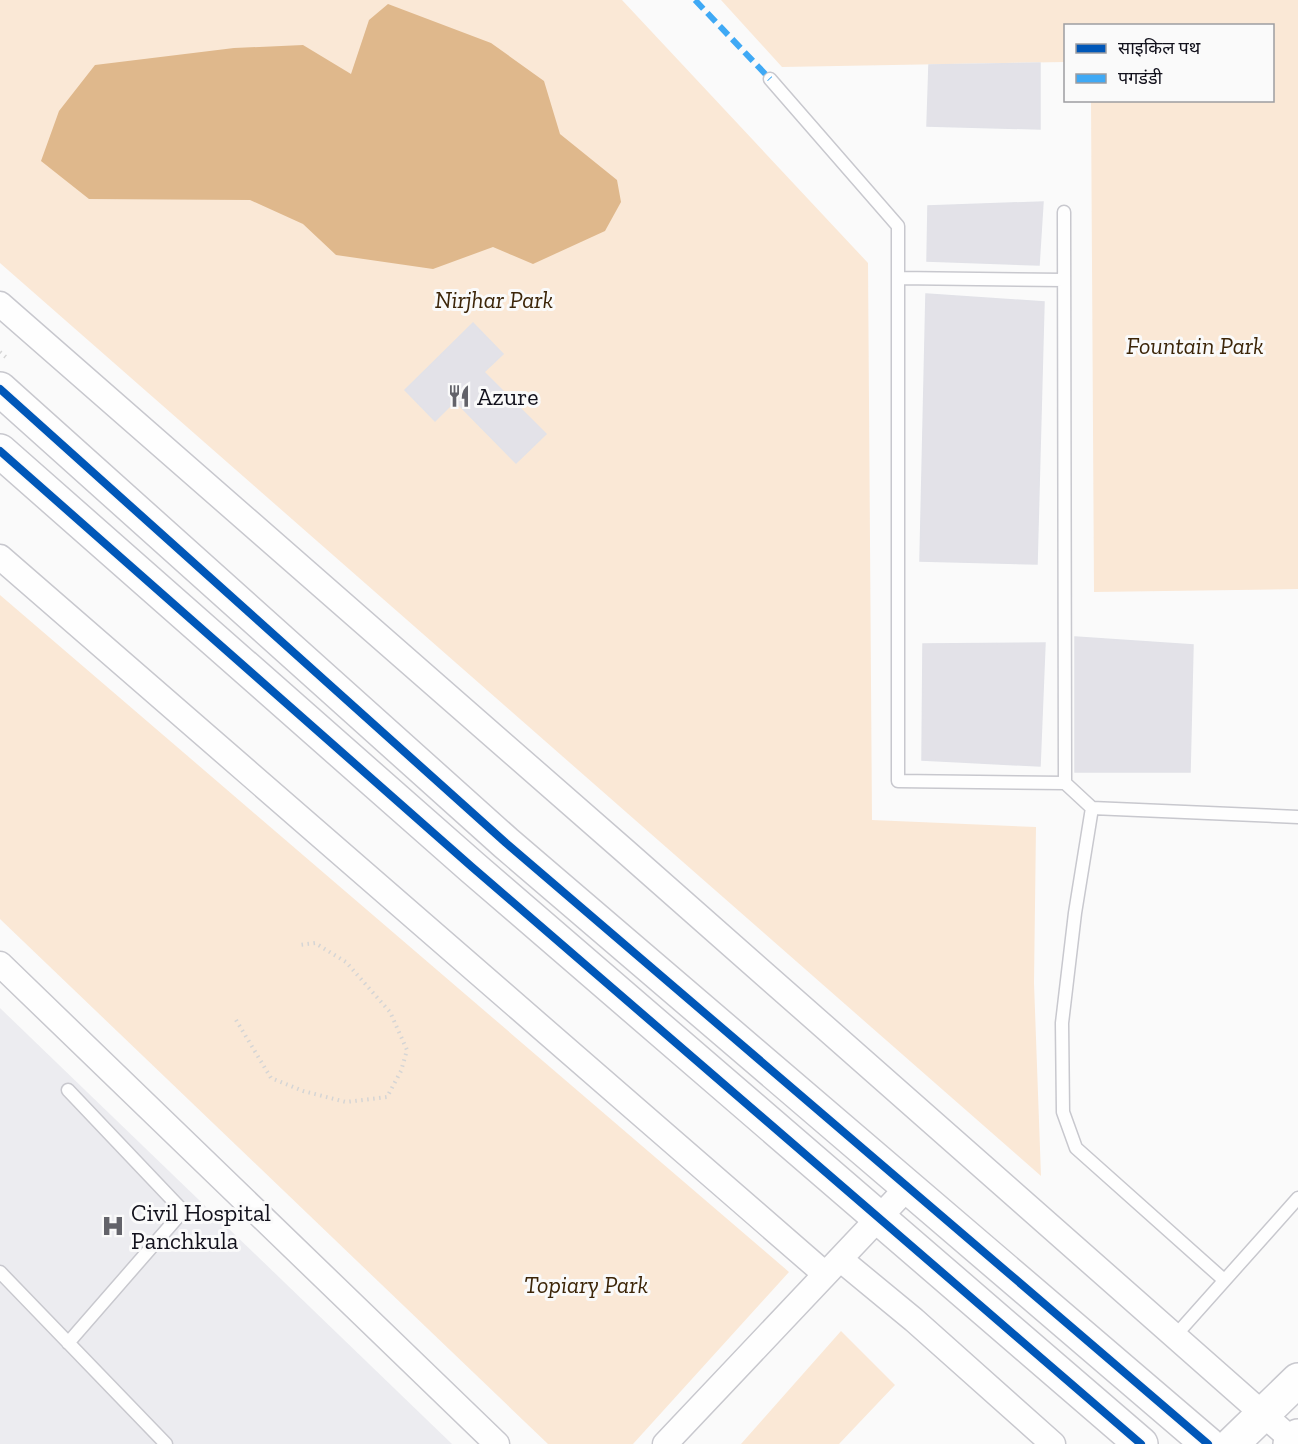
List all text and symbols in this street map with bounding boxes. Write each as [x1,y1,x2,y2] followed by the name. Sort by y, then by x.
[1064,24,1274,102] legend
[1118,37,1201,59] text: साइकिल पथ
[1118,67,1163,89] text: पगडंडी
[435,285,554,314] park label: Nirjhar Park
[1126,331,1264,360] park label: Fountain Park
[477,382,539,411] place label: Azure
[446,383,472,409] restaurant icon: Azure
[131,1198,271,1255] place label: Civil Hospital Panchkula
[100,1213,126,1239] hospital icon: Civil Hospital Panchkula
[524,1270,648,1299] park label: Topiary Park

